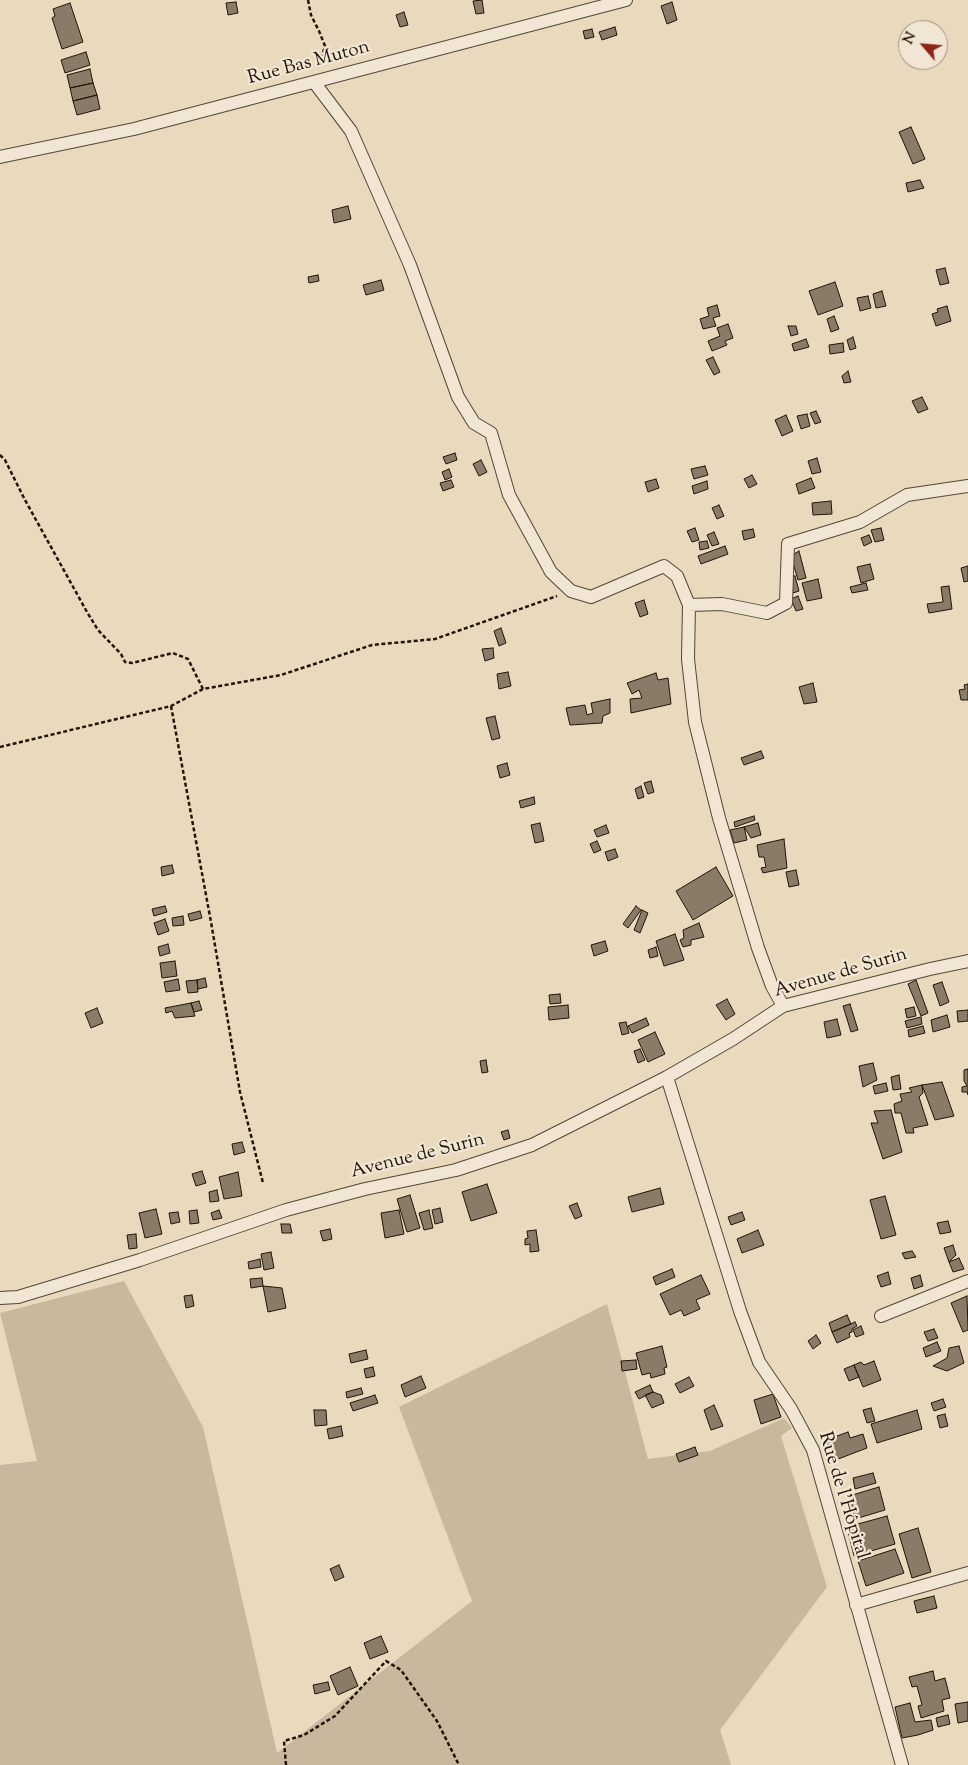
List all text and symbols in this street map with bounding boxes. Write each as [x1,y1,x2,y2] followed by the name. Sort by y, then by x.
[898,20,948,70] north arrow
[899,29,922,48] text: N
[245,37,373,91] street label: Rue Bas Muton
[772,944,910,1004] street label: Avenue de Surin
[349,1129,487,1185] street label: Avenue de Surin
[812,1429,872,1563] street label: Rue de l'Hôpital

